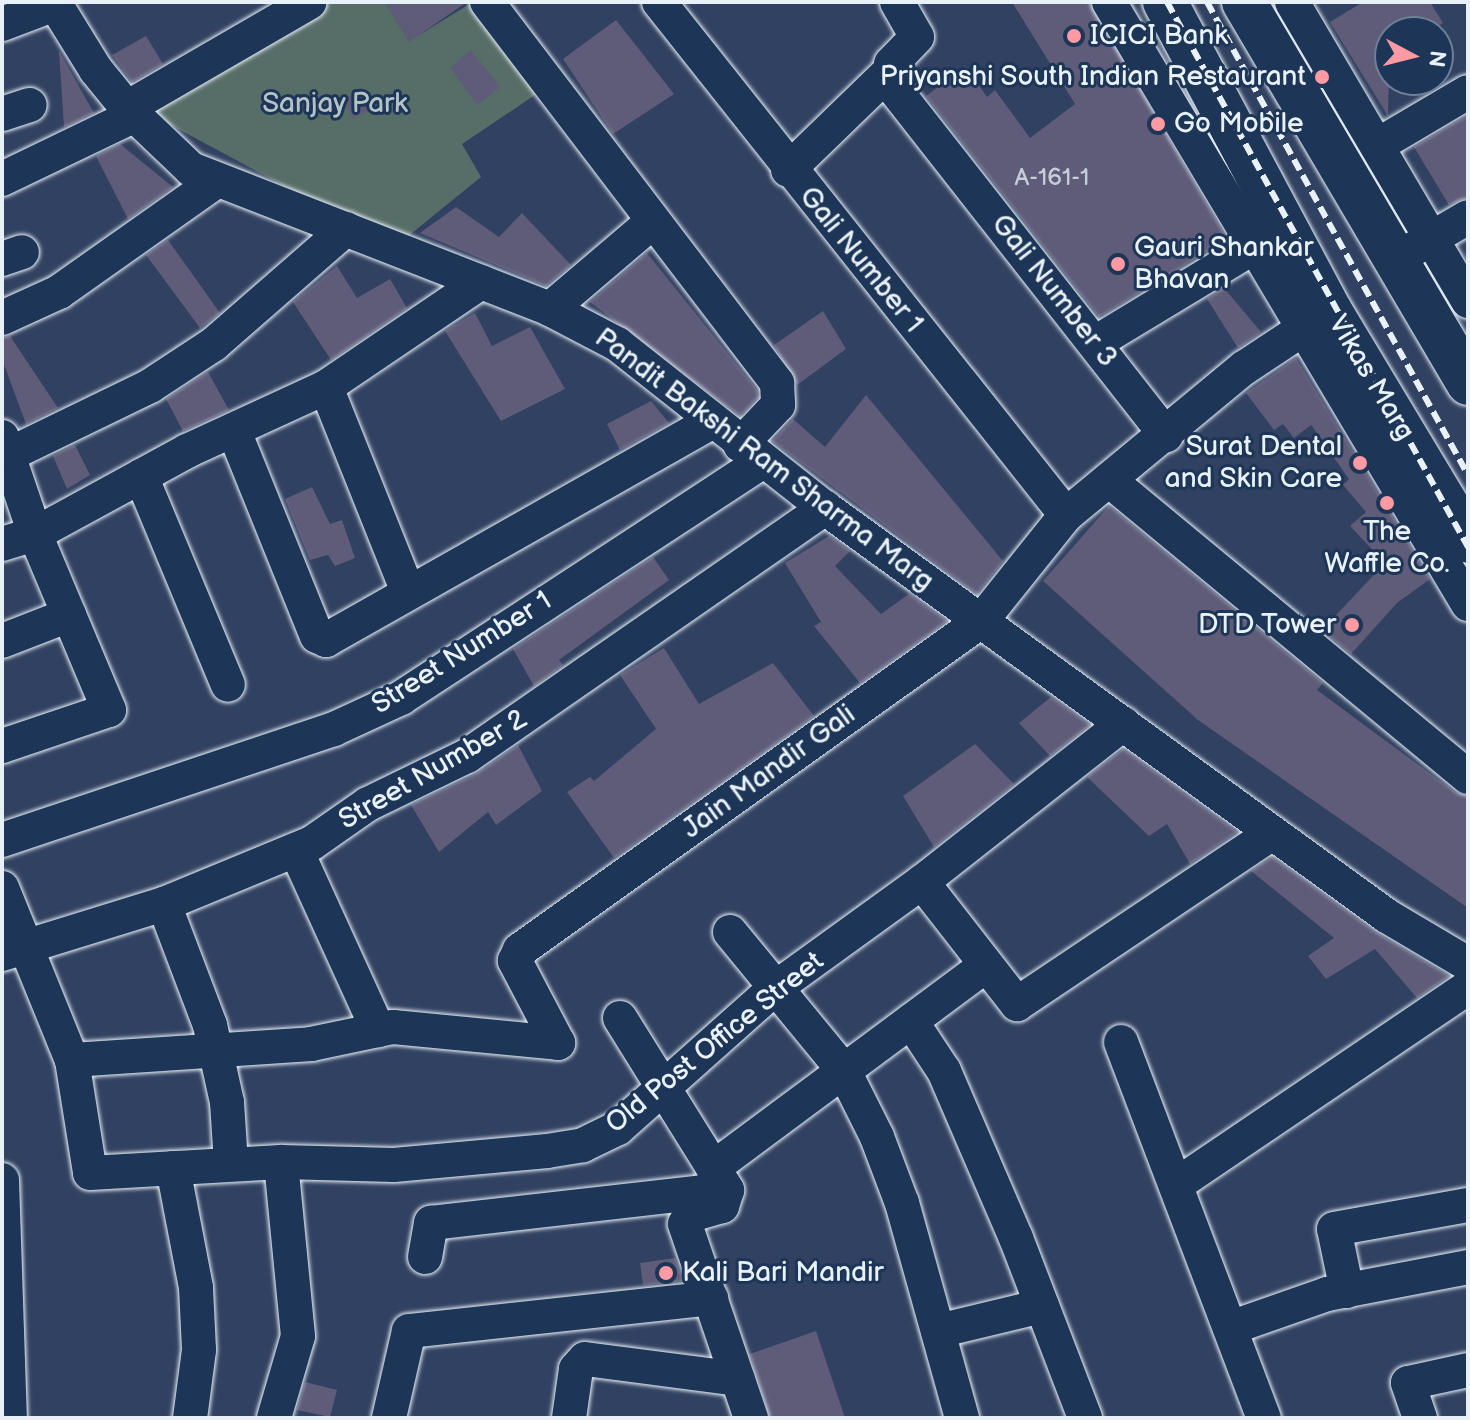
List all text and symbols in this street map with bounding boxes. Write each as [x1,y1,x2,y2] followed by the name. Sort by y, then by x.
[1374,16,1454,96] north arrow
[1090,19,1228,53] place label: ICICI Bank
[1065,27,1083,45] marker: ICICI Bank
[1422,49,1451,69] text: N
[879,60,1306,94] place label: Priyanshi South Indian Restaurant
[1313,68,1331,86] marker: Priyanshi South Indian Restaurant
[261,87,409,121] park label: Sanjay Park
[1174,107,1303,141] place label: Go Mobile
[1149,115,1167,133] marker: Go Mobile
[1015,164,1089,192] house number: A-161-1
[792,180,930,340] street label: Gali Number 1
[984,208,1124,374] street label: Gali Number 3
[1134,231,1314,297] place label: Gauri Shankar Bhavan
[1109,255,1127,273] marker: Gauri Shankar Bhavan
[1321,309,1421,447] street label: Vikas Marg
[588,321,940,599] street label: Pandit Bakshi Ram Sharma Marg
[1164,430,1342,496] place label: Surat Dental and Skin Care
[1349,452,1371,474] marker: Surat Dental and Skin Care
[1378,494,1396,512] marker: The Waffle Co.
[1324,515,1450,581] place label: The Waffle Co.
[366,584,558,722] street label: Street Number 1
[1197,608,1336,642] place label: DTD Tower
[1343,616,1361,634] marker: DTD Tower
[676,698,862,846] street label: Jain Mandir Gali
[333,703,533,837] street label: Street Number 2
[599,945,831,1141] street label: Old Post Office Street
[682,1256,884,1290] place label: Kali Bari Mandir
[657,1264,675,1282] marker: Kali Bari Mandir

